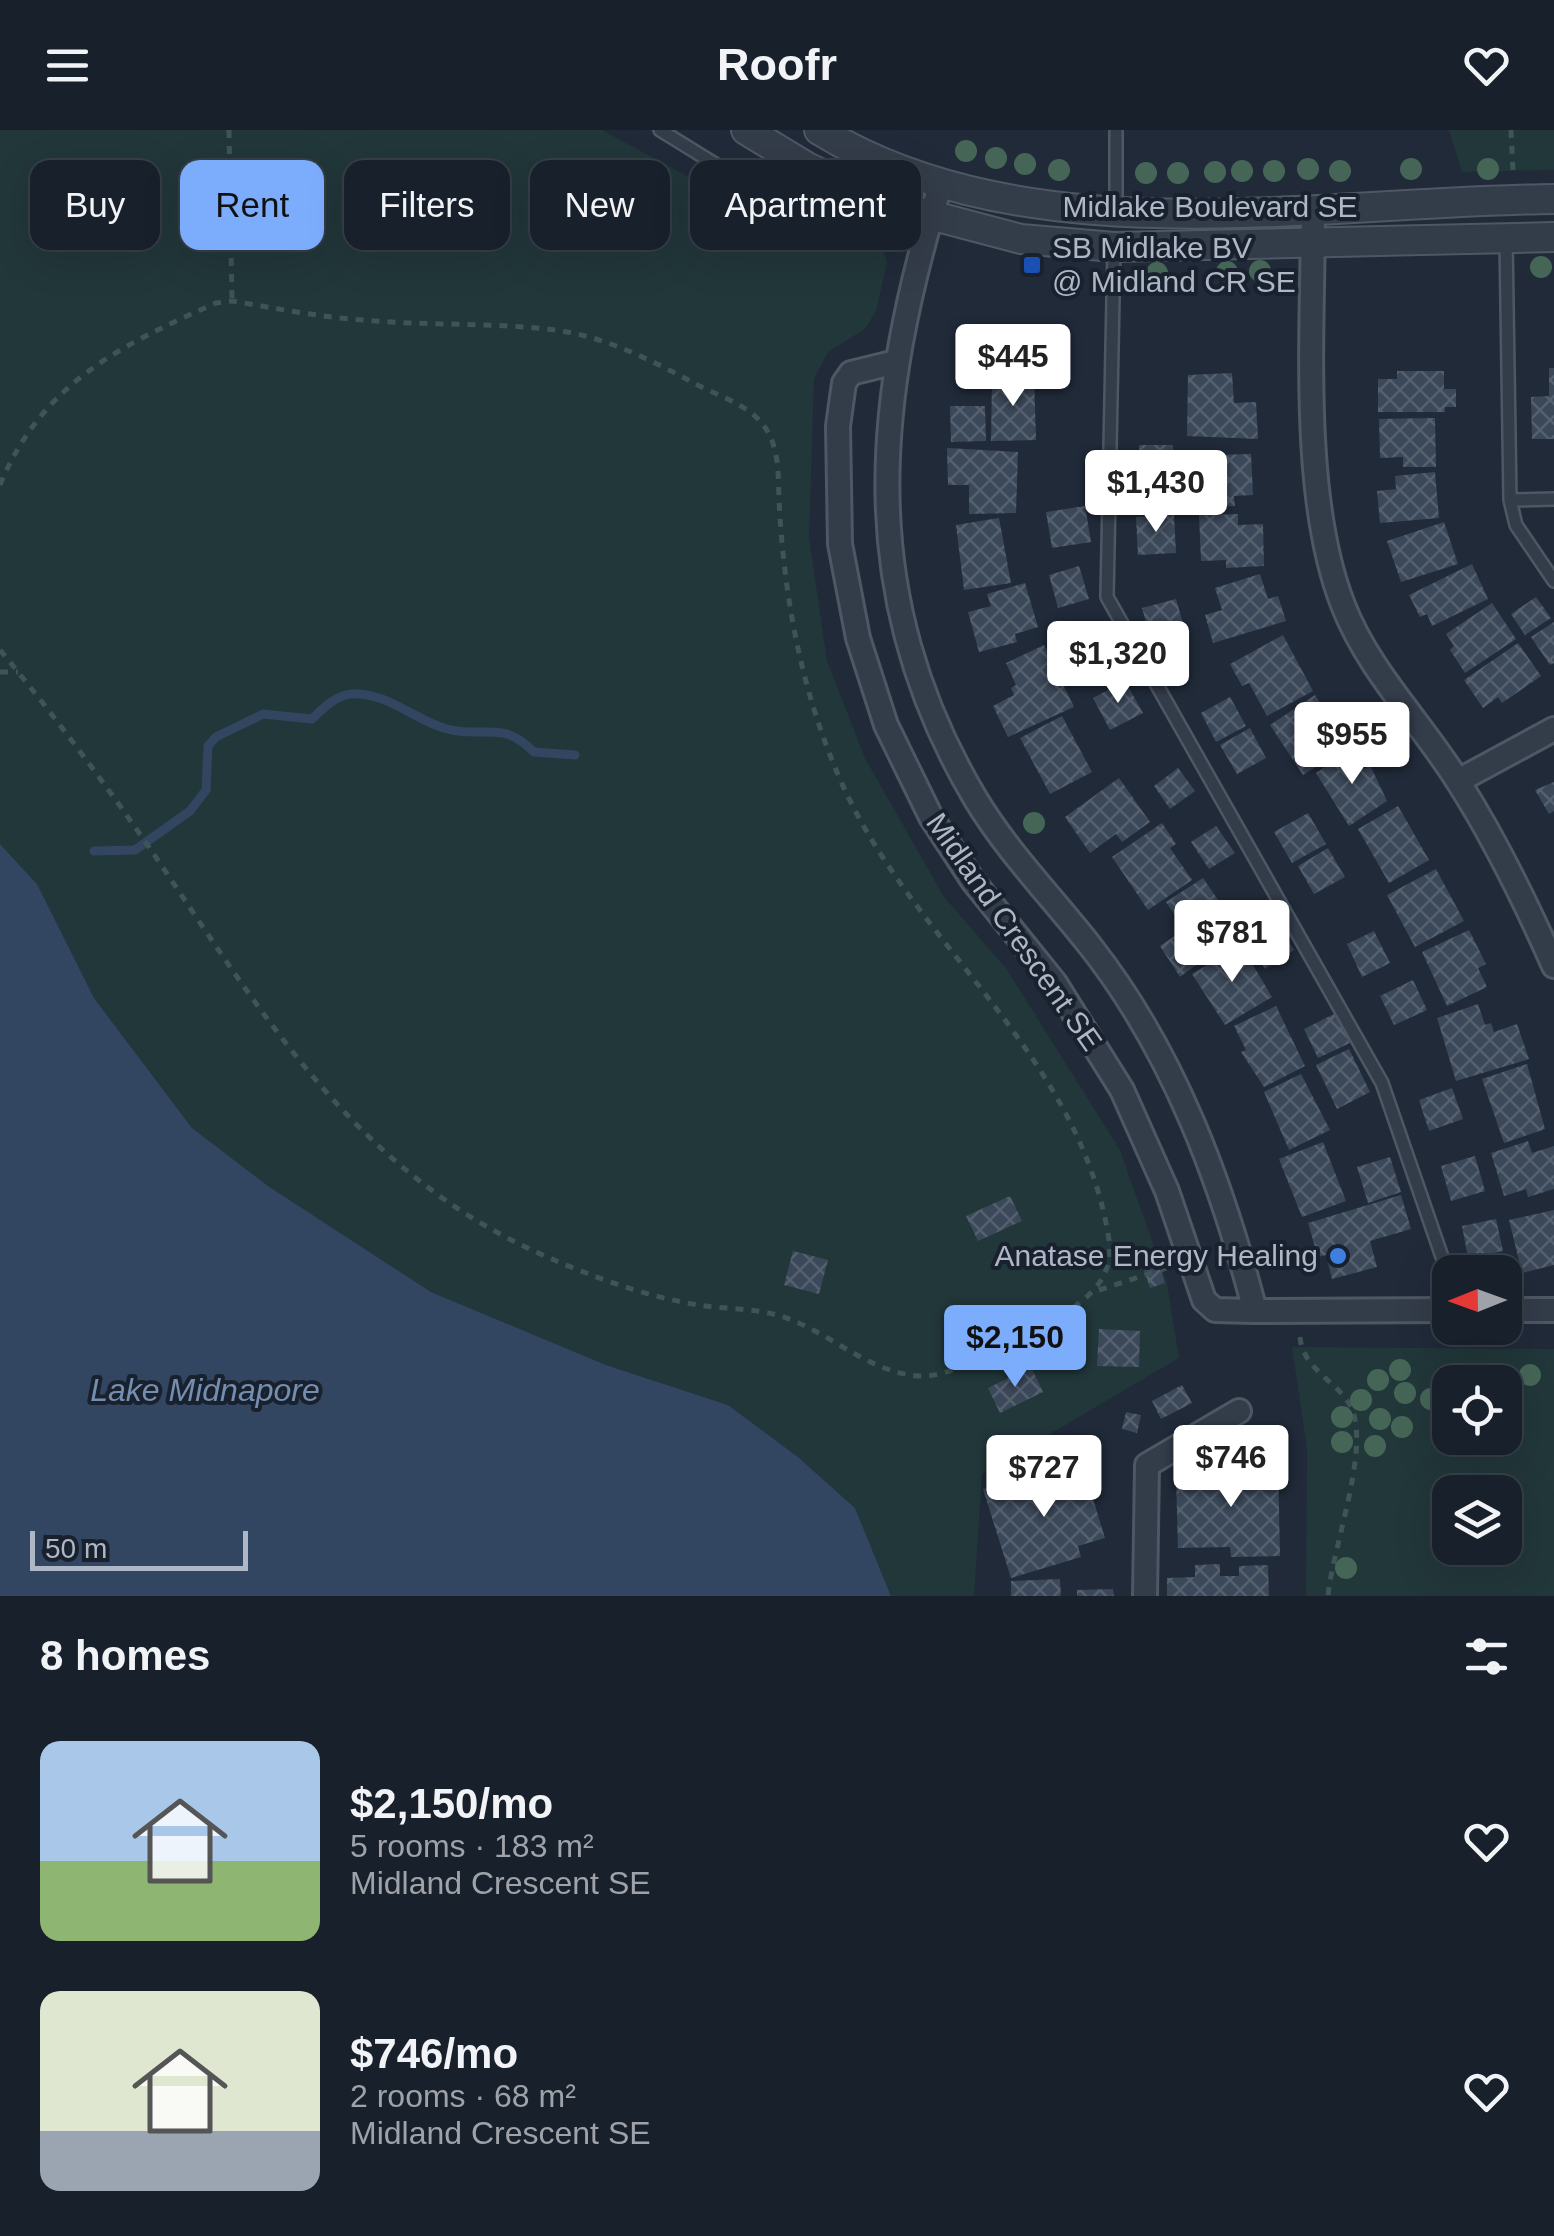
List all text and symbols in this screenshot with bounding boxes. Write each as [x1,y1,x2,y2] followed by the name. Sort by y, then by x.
[40,38,95,93] icon: menu
[1459,38,1514,93] icon: heart
[717,39,837,90] text: Roofr
[30,160,160,250] chip: Buy
[180,160,324,250] chip: Rent
[344,160,510,250] chip: Filters
[530,160,670,250] chip: New
[690,160,921,250] chip: Apartment
[1062,190,1358,223] street label: Midlake Boulevard SE
[1052,231,1296,298] place label: SB Midlake BV @ Midland CR SE
[1021,254,1043,276] marker: SB Midlake BV @ Midland CR SE
[954,324,1072,409] pin: $445
[977,338,1049,374] text: $445
[1075,450,1237,535] pin: $1,430
[1107,464,1205,500] text: $1,430
[1037,621,1199,706] pin: $1,320
[1069,635,1167,671] text: $1,320
[1293,702,1411,787] pin: $955
[1316,716,1388,752] text: $955
[920,807,1109,1057] street label: Midland Crescent SE
[1173,900,1291,985] pin: $781
[1196,914,1268,950] text: $781
[994,1239,1318,1272] place label: Anatase Energy Healing
[1327,1245,1349,1267] marker: Anatase Energy Healing
[1432,1255,1522,1345] north arrow
[1432,1255,1522,1565] map controls
[934,1305,1096,1390] pin: $2,150
[966,1319,1064,1355] text: $2,150
[1432,1365,1522,1455] button: locate
[90,1372,320,1408] water label: Lake Midnapore
[1172,1425,1290,1510] pin: $746
[985,1435,1103,1520] pin: $727
[1195,1439,1267,1475] text: $746
[1008,1449,1080,1485] text: $727
[1432,1475,1522,1565] button: layers
[30,1526,248,1570] scale bar
[45,1533,107,1564] text: 50 m
[1459,1629,1514,1684] icon: filters
[40,1632,210,1679] text: 8 homes
[350,1780,553,1827] text: $2,150/mo
[120,1781,240,1901] icon: home
[1459,1814,1514,1869] icon: heart
[350,1828,594,1864] text: 5 rooms · 183 m²
[350,1865,651,1901] text: Midland Crescent SE
[350,2030,518,2077] text: $746/mo
[120,2031,240,2151] icon: home
[1459,2064,1514,2119] icon: heart
[350,2078,576,2114] text: 2 rooms · 68 m²
[350,2115,651,2151] text: Midland Crescent SE

